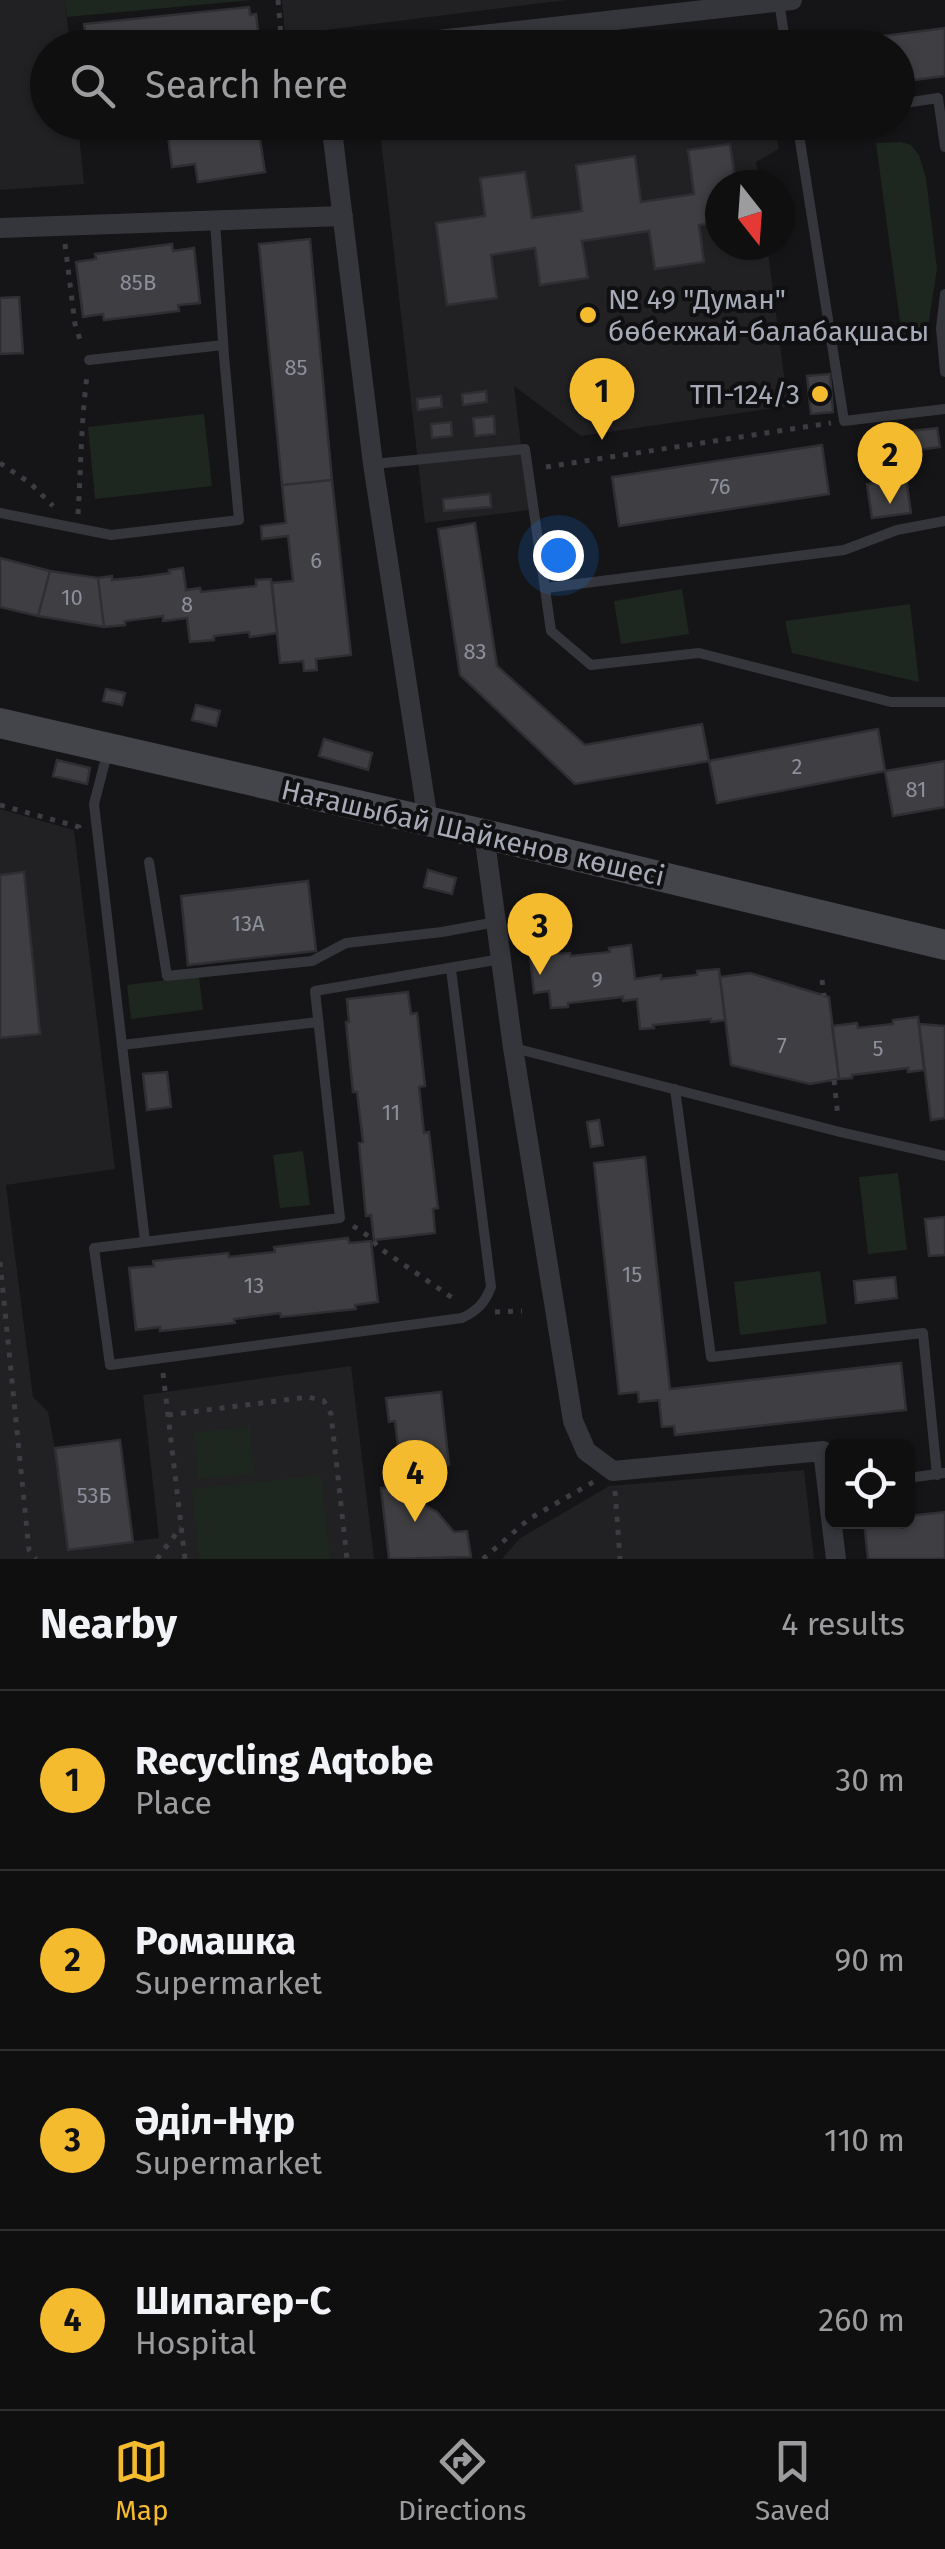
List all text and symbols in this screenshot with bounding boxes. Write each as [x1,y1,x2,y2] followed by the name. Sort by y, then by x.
[30,30,915,140] search box
[65,58,120,113] icon: search
[145,62,348,108] text: Search here
[705,170,795,260] north arrow
[120,269,156,296] house number: 85В
[608,283,929,348] place label: № 49 "Думан" бөбекжай-балабақшасы
[577,304,599,326] marker: № 49 "Думан" бөбекжай-балабақшасы
[284,354,308,381] house number: 85
[570,358,634,440] pin: 1
[690,378,800,411] place label: ТП-124/3
[809,383,831,405] marker: ТП-124/3
[858,422,922,504] pin: 2
[710,473,731,500] house number: 76
[533,530,584,581] your location
[310,547,322,574] house number: 6
[61,584,83,611] house number: 10
[181,591,193,618] house number: 8
[463,638,487,665] house number: 83
[792,753,802,780] house number: 2
[278,773,668,893] street label: Нағашыбай Шайкенов көшесі
[906,776,927,803] house number: 81
[508,892,572,975] pin: 3
[231,910,265,937] house number: 13А
[591,966,603,993] house number: 9
[777,1032,787,1059] house number: 7
[872,1035,884,1062] house number: 5
[382,1099,400,1126] house number: 11
[622,1261,642,1288] house number: 15
[244,1272,264,1299] house number: 13
[825,1439,915,1529] map controls
[825,1439,915,1529] button: locate
[382,1440,448,1522] pin: 4
[77,1482,112,1509] house number: 53Б
[40,1599,177,1649] text: Nearby
[781,1605,905,1643] text: 4 results
[135,1738,434,1784] text: Recycling Aqtobe
[65,1761,80,1799] text: 1
[835,1761,905,1799] text: 30 m
[135,1784,212,1822] text: Place
[135,1918,296,1964] text: Ромашка
[64,1941,81,1979] text: 2
[834,1941,905,1979] text: 90 m
[135,1964,322,2002] text: Supermarket
[135,2098,295,2144] text: Әділ-Нұр
[64,2121,81,2159] text: 3
[824,2121,905,2159] text: 110 m
[135,2144,322,2182] text: Supermarket
[135,2278,331,2324] text: Шипагер-С
[63,2301,82,2339] text: 4
[818,2301,905,2339] text: 260 m
[135,2324,256,2362] text: Hospital
[114,2434,169,2527] tab: Map
[398,2434,526,2527] tab: Directions
[755,2434,831,2527] tab: Saved

